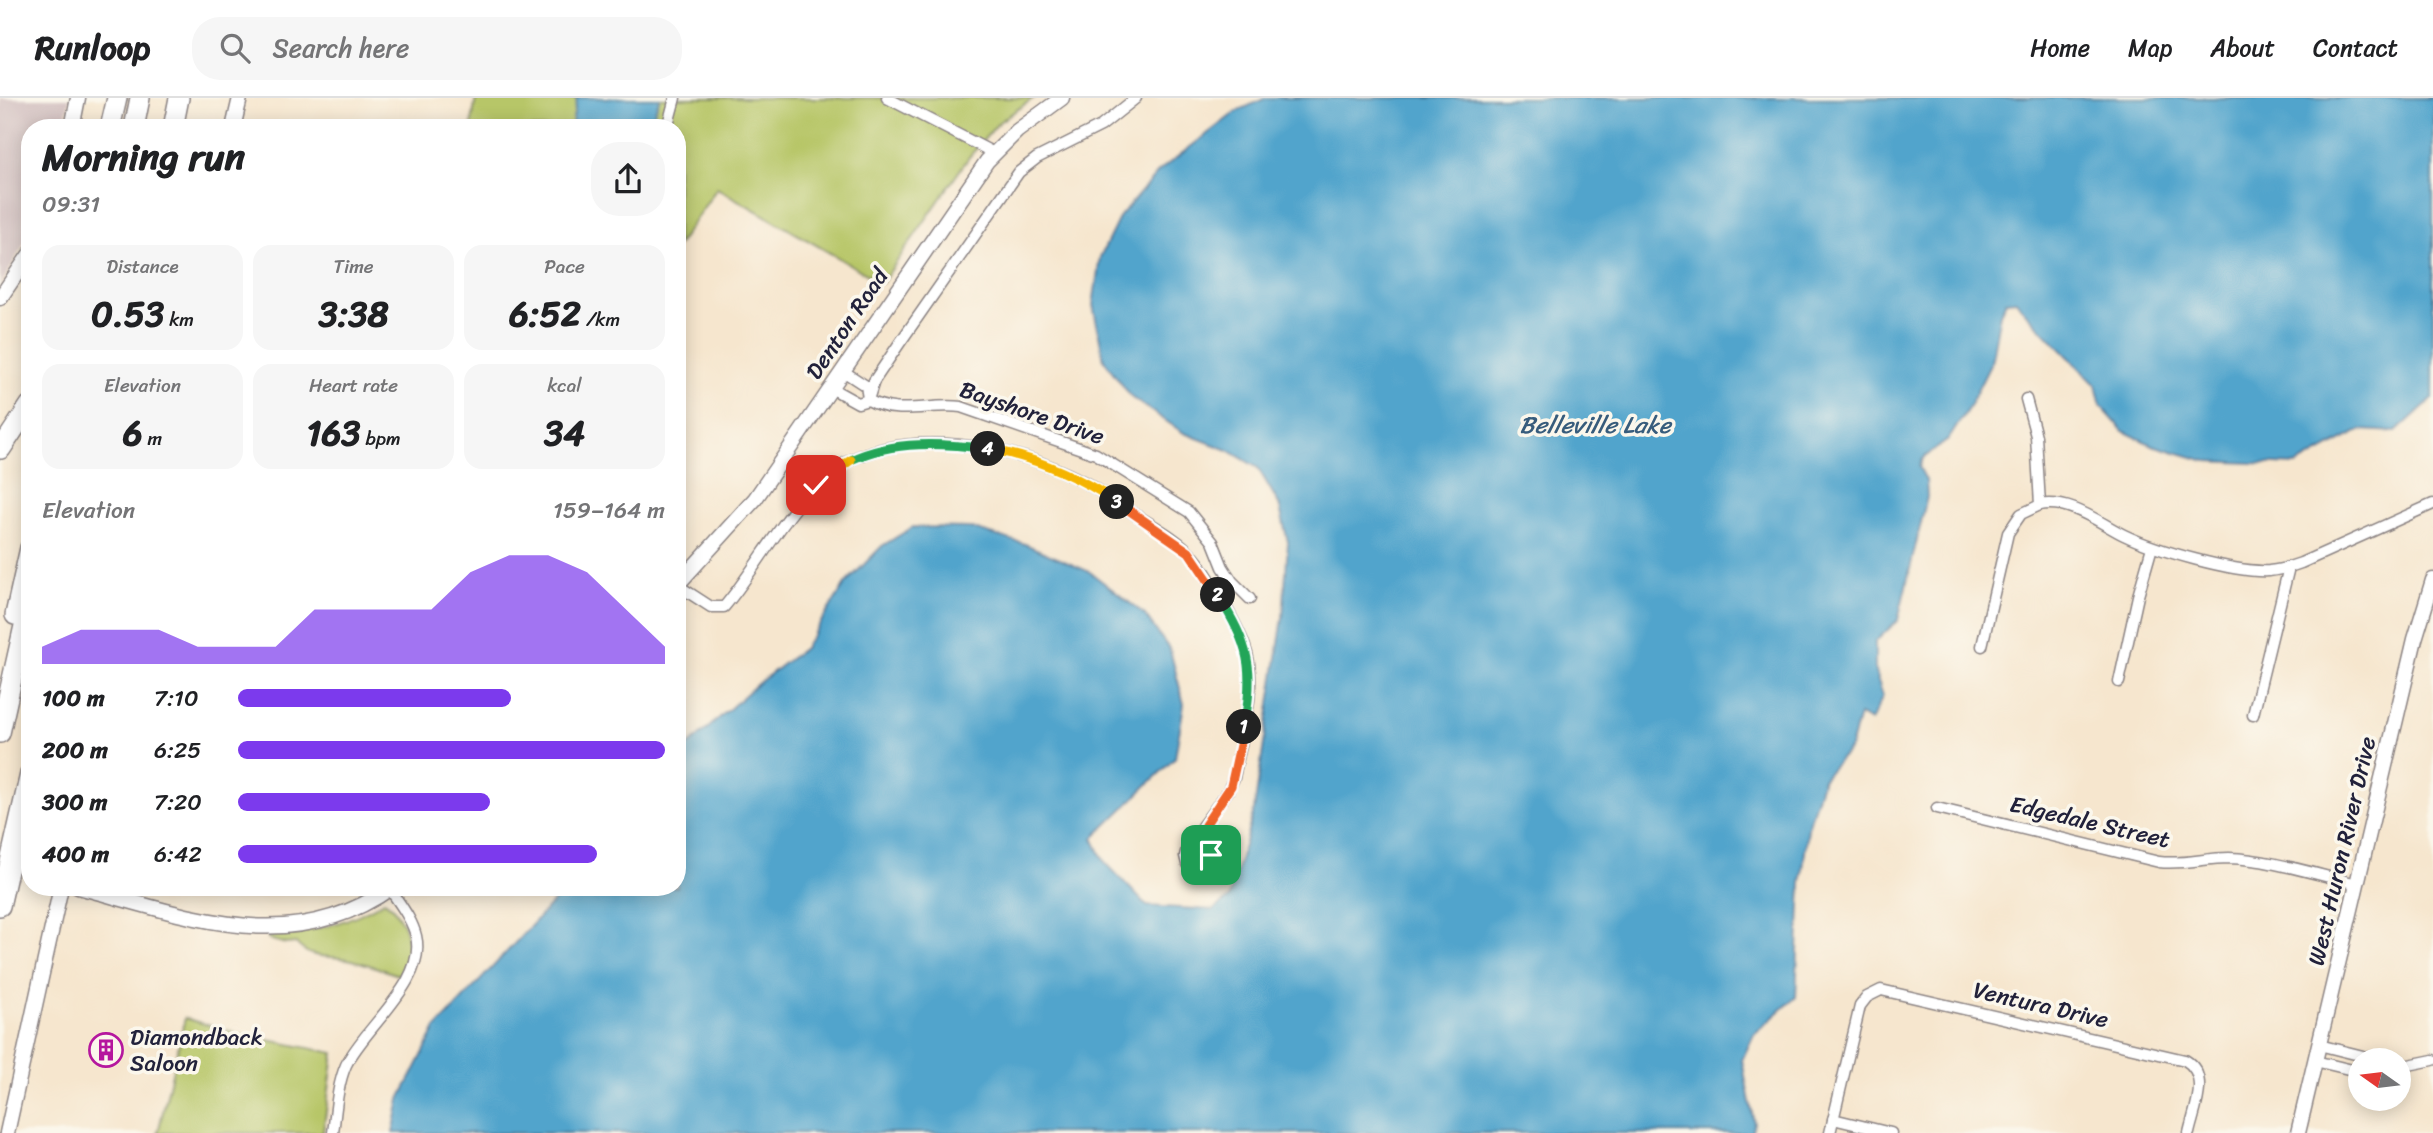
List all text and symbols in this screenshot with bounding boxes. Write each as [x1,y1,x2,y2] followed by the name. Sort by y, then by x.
[192,17,682,80] search box
[35,19,150,77] text: Runloop
[272,25,409,71] text: Search here
[2030,27,2090,69] text: Home
[2128,27,2172,69] text: Map
[2210,27,2275,69] text: About
[2313,27,2398,69] text: Contact
[216,29,254,67] icon: search
[42,124,245,191] text: Morning run
[591,142,665,216] button: share
[42,184,100,225] text: 09:31
[106,250,179,283] text: Distance
[333,250,374,283] text: Time
[544,250,585,283] text: Pace
[794,258,901,388] street label: Denton Road
[91,283,164,345] text: 0.53
[318,283,389,345] text: 3:38
[509,283,581,345] text: 6:52
[164,303,194,336] text: km
[581,303,620,336] text: /km
[104,369,181,402] text: Elevation
[309,369,398,402] text: Heart rate
[547,369,582,402] text: kcal
[954,369,1110,457] street label: Bayshore Drive
[123,402,143,464] text: 6
[306,402,361,464] text: 163
[544,402,585,464] text: 34
[1520,404,1673,446] water label: Belleville Lake
[143,422,162,455] text: m
[361,422,401,455] text: bpm
[970,432,1006,466] pin: 4
[982,432,993,465] text: 4
[786,455,846,515] pin
[797,466,835,504] icon: check
[1100,484,1134,520] pin: 3
[1111,485,1122,518] text: 3
[42,490,135,531] text: Elevation
[553,490,665,531] text: 159–164 m
[1200,578,1236,612] pin: 2
[1212,578,1223,611] text: 2
[42,678,105,719] text: 100 m
[154,678,198,719] text: 7:10
[1226,710,1262,744] pin: 1
[1239,710,1248,743] text: 1
[42,730,108,771] text: 200 m
[154,730,201,771] text: 6:25
[2296,732,2388,970] street label: West Huron River Drive
[42,782,107,823] text: 300 m
[154,782,202,823] text: 7:20
[2006,784,2174,860] street label: Edgedale Street
[1181,825,1241,885] pin
[42,834,109,875] text: 400 m
[154,834,202,875] text: 6:42
[1192,836,1230,874] icon: arrive
[1969,970,2113,1040] street label: Ventura Drive
[130,1017,263,1084] place label: Diamondback Saloon
[87,1031,125,1069] building icon: Diamondback Saloon
[2348,1048,2412,1111] north arrow
[2348,1048,2411,1111] map controls

